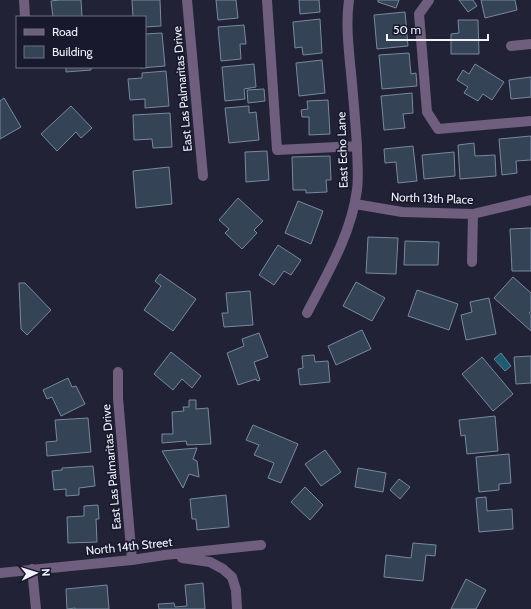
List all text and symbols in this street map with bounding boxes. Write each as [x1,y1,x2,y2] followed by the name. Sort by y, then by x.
[16,16,146,68] legend
[387,16,488,42] scale bar
[393,22,421,37] text: 50 m
[52,24,78,39] text: Road
[169,26,195,152] street label: East Las Palmaritas Drive
[52,44,94,59] text: Building
[333,112,351,188] street label: East Echo Lane
[391,189,473,207] street label: North 13th Place
[98,404,124,530] street label: East Las Palmaritas Drive
[85,534,173,558] street label: North 14th Street
[16,553,56,593] north arrow
[39,568,53,577] text: N

